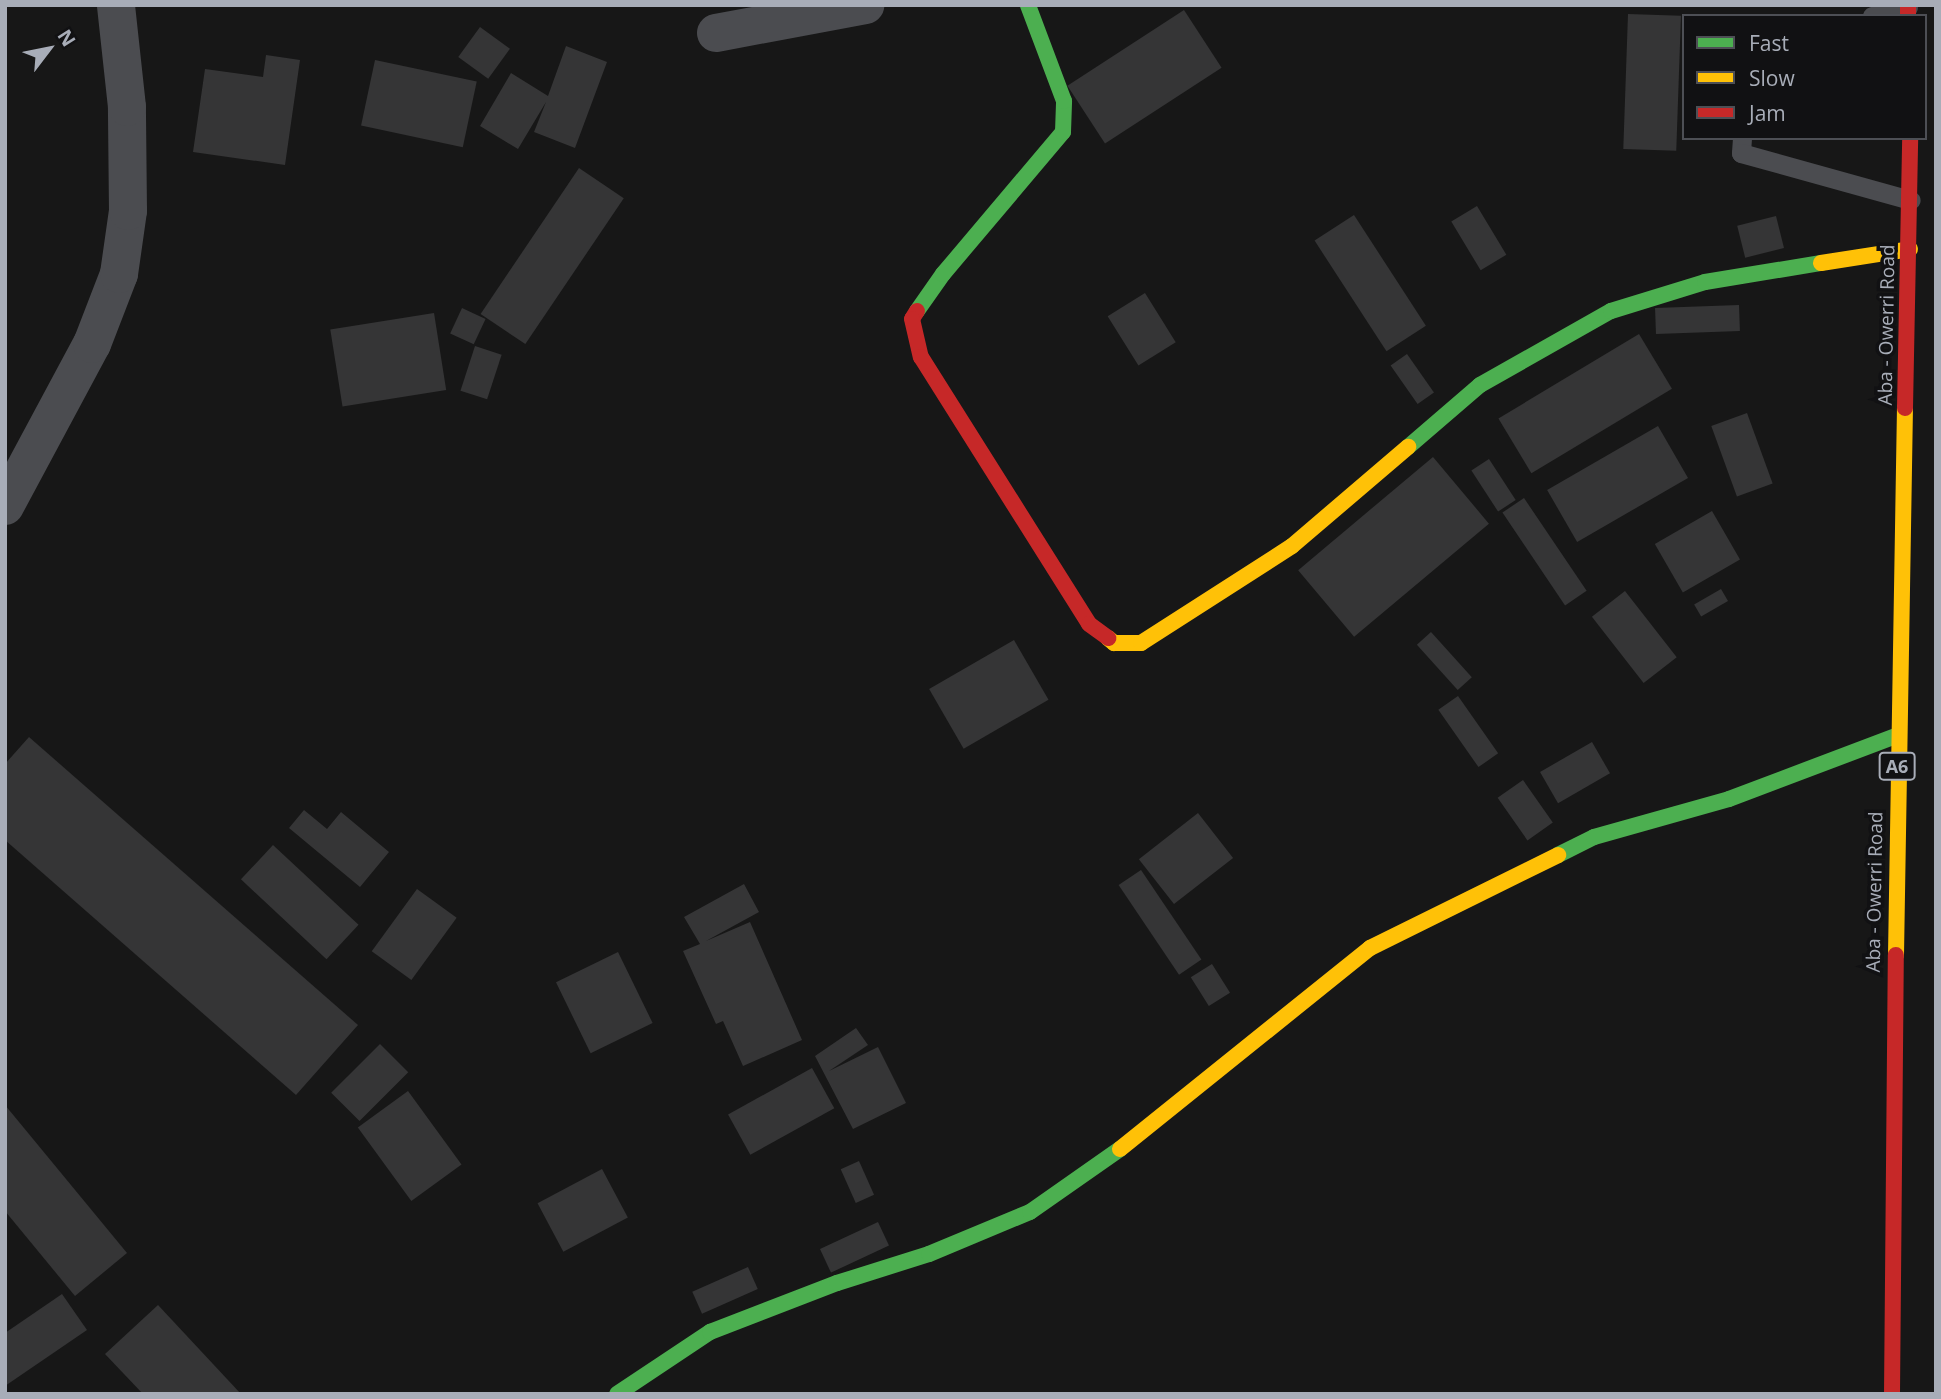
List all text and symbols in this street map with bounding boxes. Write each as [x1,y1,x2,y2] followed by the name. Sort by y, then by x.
[14,14,84,84] north arrow
[1682,14,1927,140] legend
[52,24,82,51] text: N
[1749,29,1789,57] text: Fast
[1749,64,1795,92] text: Slow
[1749,99,1786,127] text: Jam
[1874,244,1900,406] street label: Aba - Owerri Road
[1878,752,1916,780] road number: A6
[1862,811,1888,973] street label: Aba - Owerri Road

